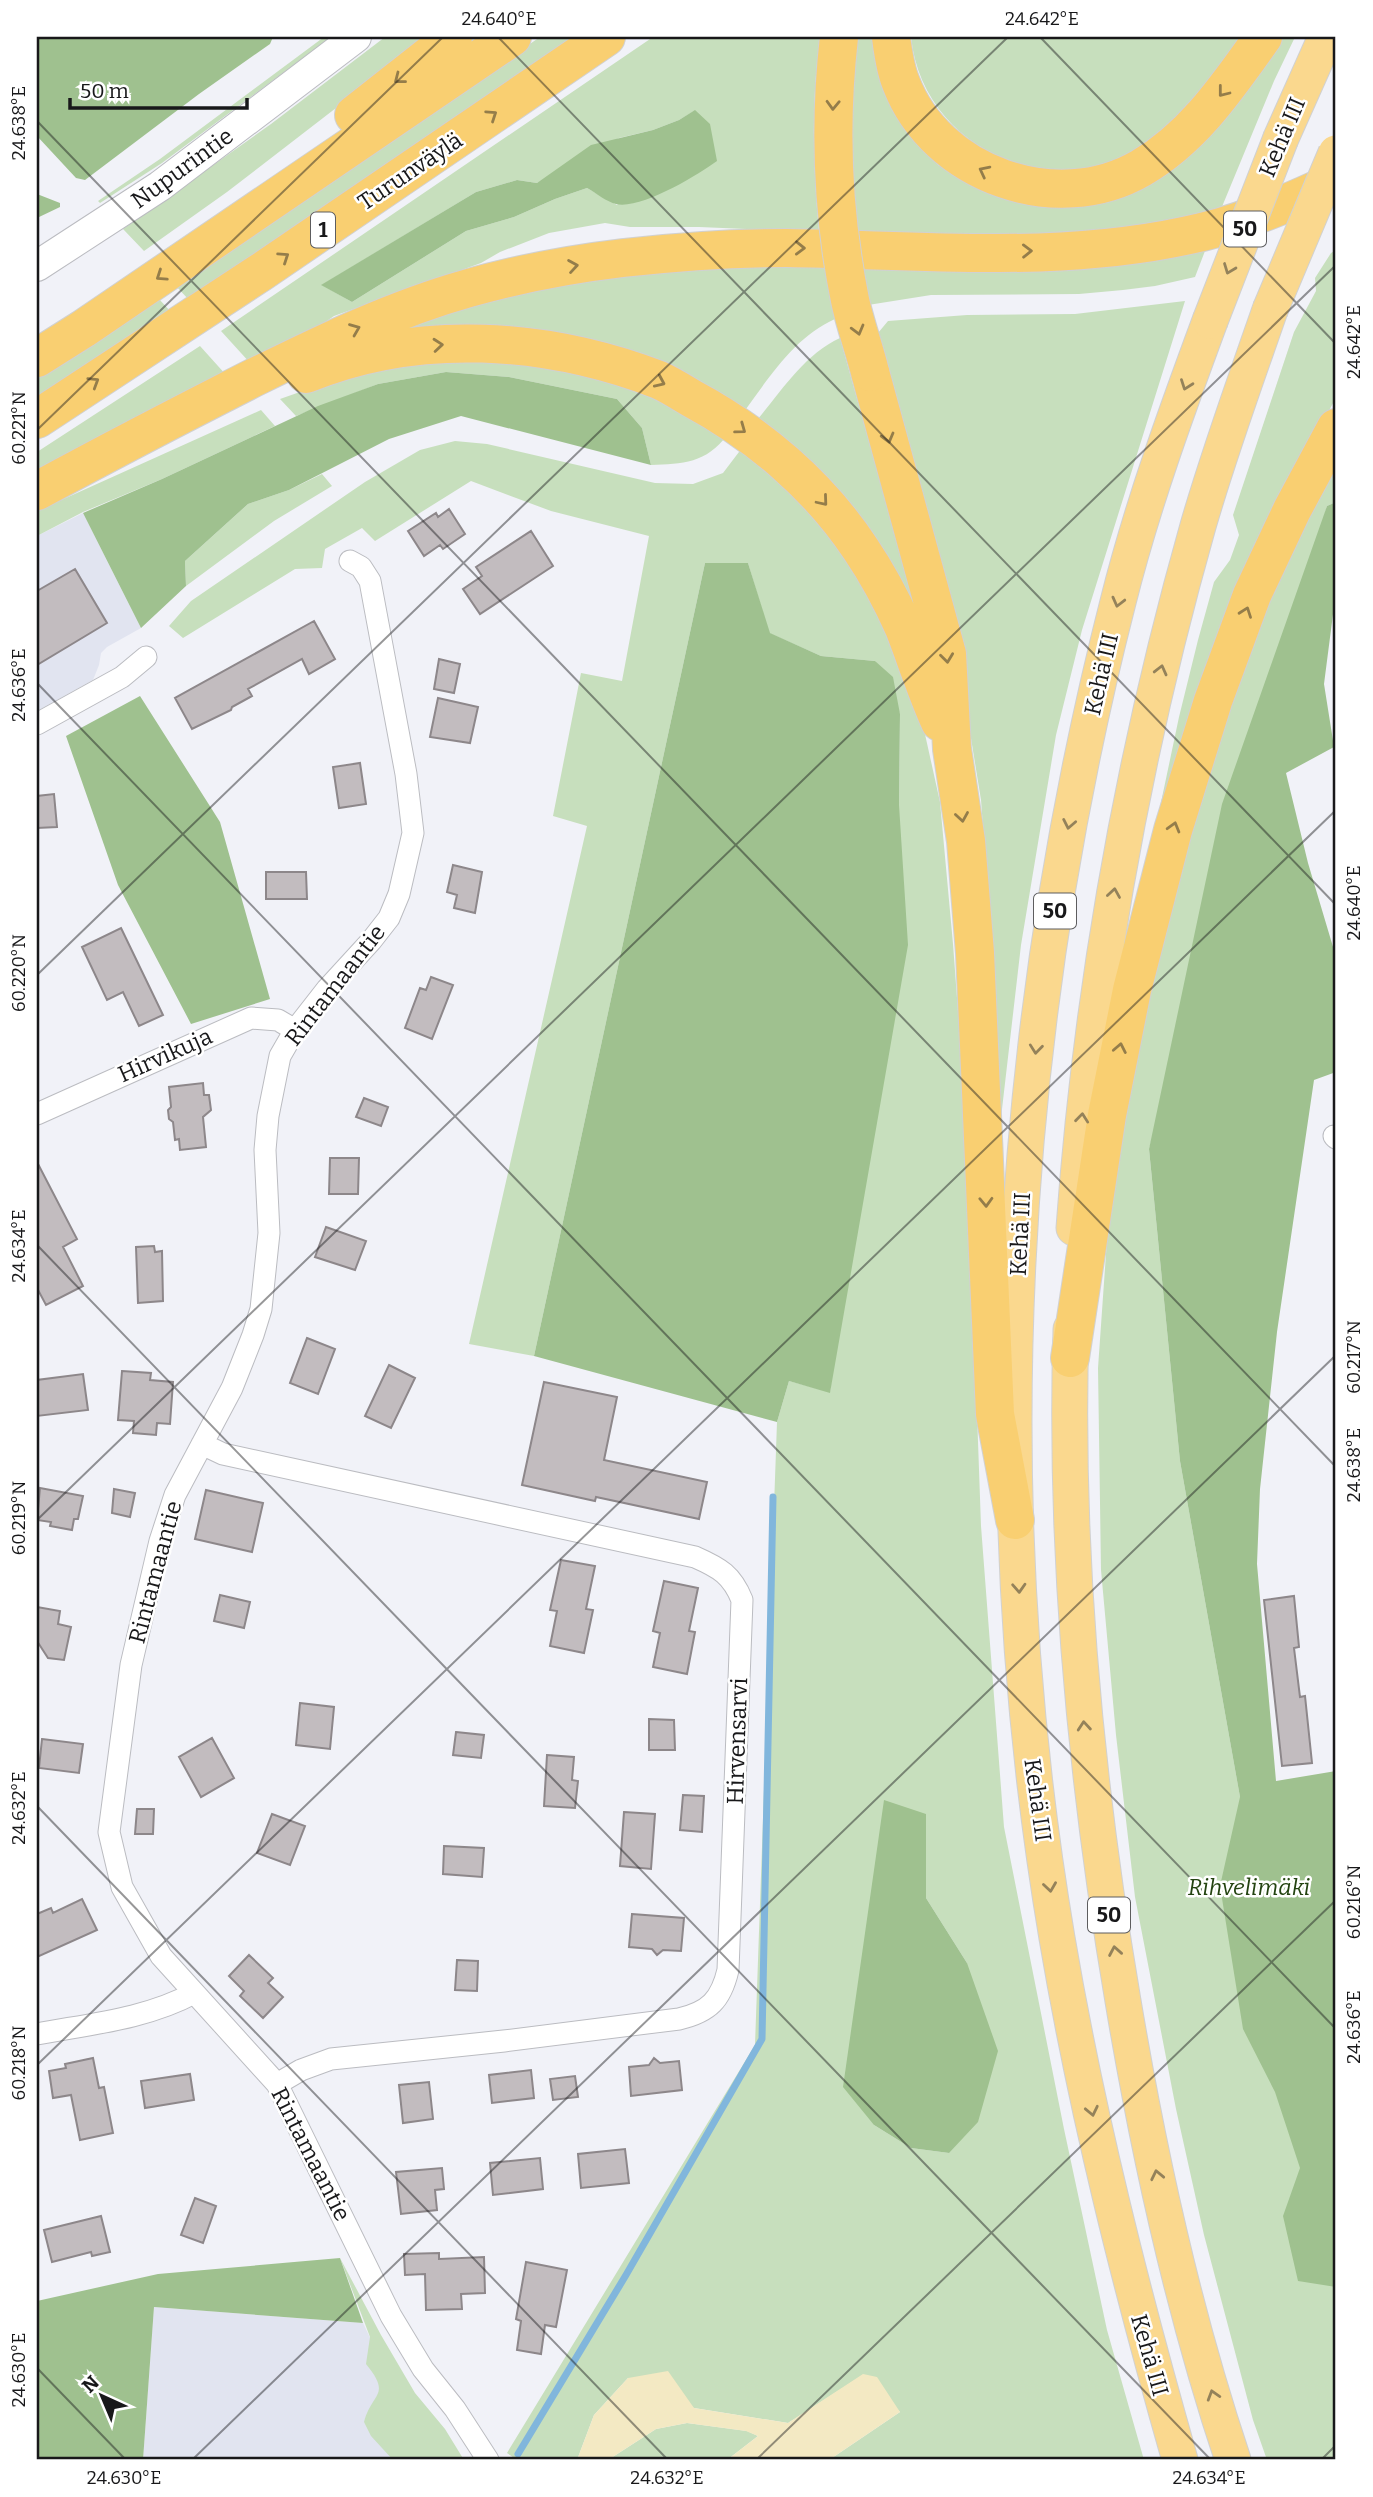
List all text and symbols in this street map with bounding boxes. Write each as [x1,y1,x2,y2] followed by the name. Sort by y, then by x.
[461,8,537,30] text: 24.640°E
[1005,8,1079,30] text: 24.642°E
[70,66,247,110] scale bar
[395,71,407,84] one-way arrow
[80,78,129,104] text: 50 m
[1218,84,1231,96] one-way arrow
[8,86,30,160] text: 24.638°E
[1253,93,1311,181] street label: Kehä III
[826,99,841,110] one-way arrow
[484,110,497,123] one-way arrow
[125,122,239,214] street label: Nupurintie
[352,126,468,216] street label: Turunväylä
[979,165,991,179] one-way arrow
[311,212,335,247] road number: 1
[1224,212,1266,246] road number: 50
[794,241,805,256] one-way arrow
[1022,244,1033,259] one-way arrow
[276,253,289,265] one-way arrow
[567,259,579,274] one-way arrow
[1223,263,1237,275] one-way arrow
[156,268,169,280] one-way arrow
[1343,305,1365,379] text: 24.642°E
[349,324,361,338] one-way arrow
[850,324,865,336] one-way arrow
[433,338,444,353] one-way arrow
[653,374,666,388] one-way arrow
[87,378,100,391] one-way arrow
[1180,378,1194,390] one-way arrow
[8,391,30,465] text: 60.221°N
[733,420,746,433] one-way arrow
[880,432,895,444] one-way arrow
[815,493,827,506] one-way arrow
[1112,596,1126,608] one-way arrow
[1238,606,1252,618] one-way arrow
[1078,630,1124,718] street label: Kehä III
[8,648,30,722] text: 24.636°E
[939,652,954,664] one-way arrow
[1152,664,1167,676] one-way arrow
[954,811,969,823] one-way arrow
[1063,818,1078,830] one-way arrow
[1166,822,1180,834] one-way arrow
[1343,865,1365,941] text: 24.640°E
[1106,887,1121,899] one-way arrow
[1034,894,1076,928] road number: 50
[279,919,391,1051] street label: Rintamaantie
[8,934,30,1012] text: 60.220°N
[114,1022,217,1088] street label: Hirvikuja
[1112,1042,1127,1054] one-way arrow
[1029,1044,1044,1055] one-way arrow
[1075,1112,1090,1124] one-way arrow
[1004,1191,1036,1277] street label: Kehä III
[978,1197,993,1208] one-way arrow
[8,1209,30,1283] text: 24.634°E
[1343,1320,1365,1394] text: 60.217°N
[1343,1428,1365,1502] text: 24.638°E
[8,1481,30,1555] text: 60.219°N
[123,1498,187,1646] street label: Rintamaantie
[1011,1583,1026,1594] one-way arrow
[721,1677,753,1805] street label: Hirvensarvi
[1077,1720,1092,1731] one-way arrow
[1018,1757,1058,1843] street label: Kehä III
[8,1771,30,1845] text: 24.632°E
[1343,1865,1365,1939] text: 60.216°N
[1188,1873,1311,1901] park label: Rihvelimäki
[1042,1881,1057,1893] one-way arrow
[1088,1898,1130,1932] road number: 50
[1108,1945,1123,1957] one-way arrow
[1343,1990,1365,2064] text: 24.636°E
[8,2025,30,2101] text: 60.218°N
[265,2082,357,2226] street label: Rintamaantie
[1083,2105,1098,2117] one-way arrow
[1150,2169,1165,2181] one-way arrow
[1125,2311,1175,2399] street label: Kehä III
[8,2333,30,2407] text: 24.630°E
[66,2360,136,2430] north arrow
[77,2371,104,2397] text: N
[1207,2389,1222,2401] one-way arrow
[87,2467,161,2489] text: 24.630°E
[630,2467,704,2489] text: 24.632°E
[1172,2467,1246,2489] text: 24.634°E

